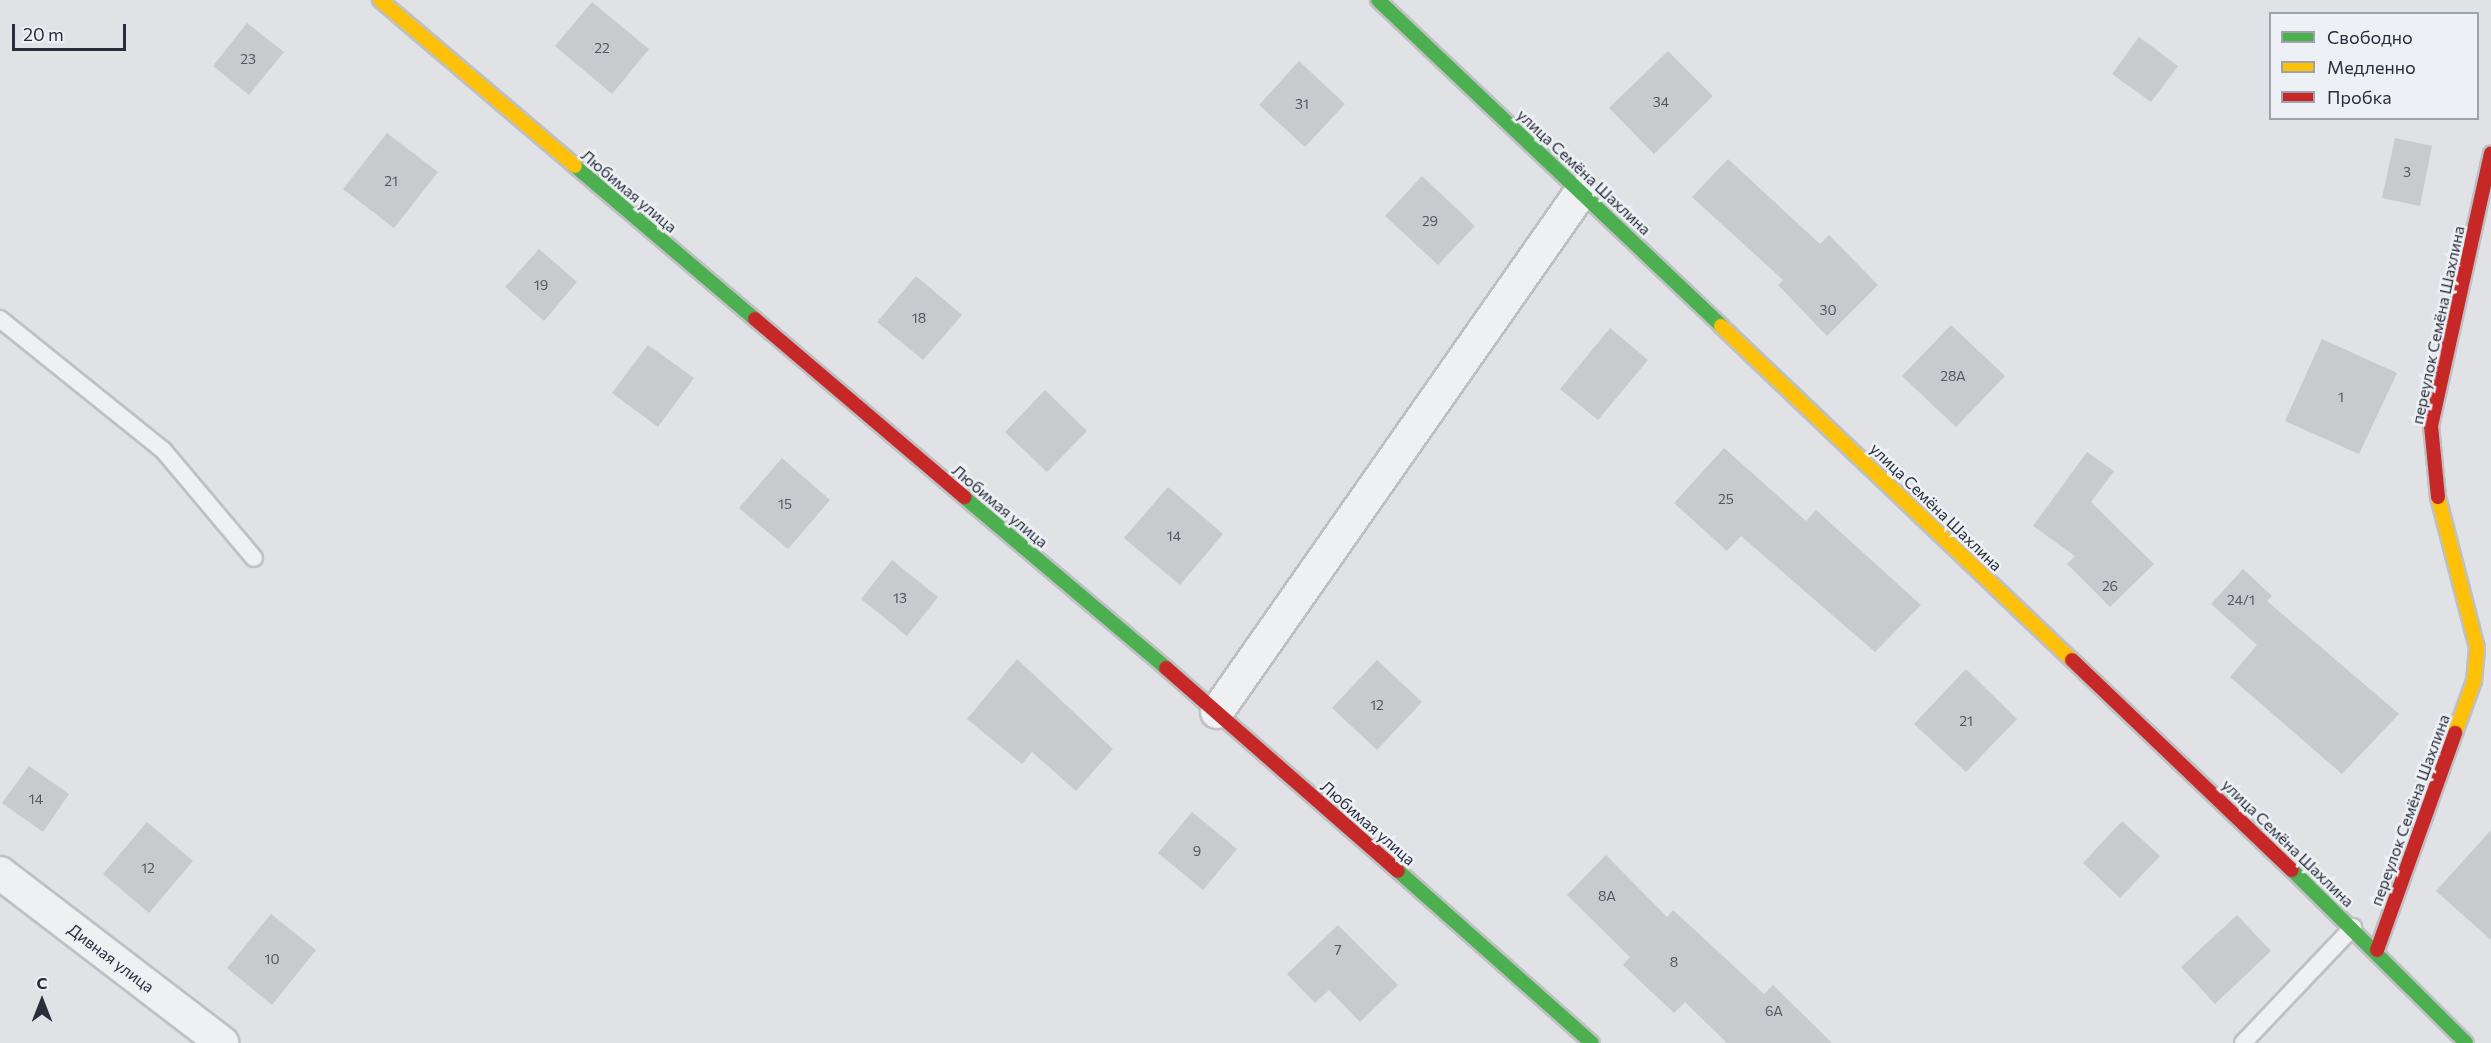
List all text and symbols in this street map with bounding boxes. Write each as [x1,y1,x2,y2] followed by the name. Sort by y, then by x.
[15,12,129,50] scale bar
[2269,12,2479,120] legend
[23,23,64,45] text: 20 m
[2327,26,2413,48] text: Свободно
[594,40,610,56] house number: 22
[240,51,256,67] house number: 23
[2327,56,2416,78] text: Медленно
[2327,86,2392,108] text: Пробка
[1653,94,1669,110] house number: 34
[1295,96,1309,112] house number: 31
[1513,105,1655,239] street label: улица Семёна Шахлина
[577,145,681,237] street label: Любимая улица
[2403,164,2411,180] house number: 3
[384,173,398,189] house number: 21
[1422,213,1438,229] house number: 29
[2408,224,2468,426] street label: переулок Семёна Шахлина
[534,277,548,293] house number: 19
[1819,302,1837,318] house number: 30
[912,310,926,326] house number: 18
[1940,368,1966,384] house number: 28А
[2338,389,2344,405] house number: 1
[1866,439,2006,575] street label: улица Семёна Шахлина
[948,460,1052,552] street label: Любимая улица
[1718,491,1734,507] house number: 25
[778,496,792,512] house number: 15
[1167,528,1181,544] house number: 14
[2102,578,2118,594] house number: 26
[893,590,907,606] house number: 13
[2227,592,2255,608] house number: 24/1
[1370,697,1384,713] house number: 12
[2366,712,2454,908] street label: переулок Семёна Шахлина
[1959,713,1973,729] house number: 21
[2218,775,2358,911] street label: улица Семёна Шахлина
[1317,777,1419,869] street label: Любимая улица
[29,791,43,807] house number: 14
[1193,843,1201,859] house number: 9
[141,860,155,876] house number: 12
[1598,888,1616,904] house number: 8А
[64,919,158,997] street label: Дивная улица
[1334,942,1342,958] house number: 7
[264,951,280,967] house number: 10
[1670,954,1678,970] house number: 8
[12,971,72,1031] north arrow
[37,973,47,992] text: С
[1765,1003,1783,1019] house number: 6А

